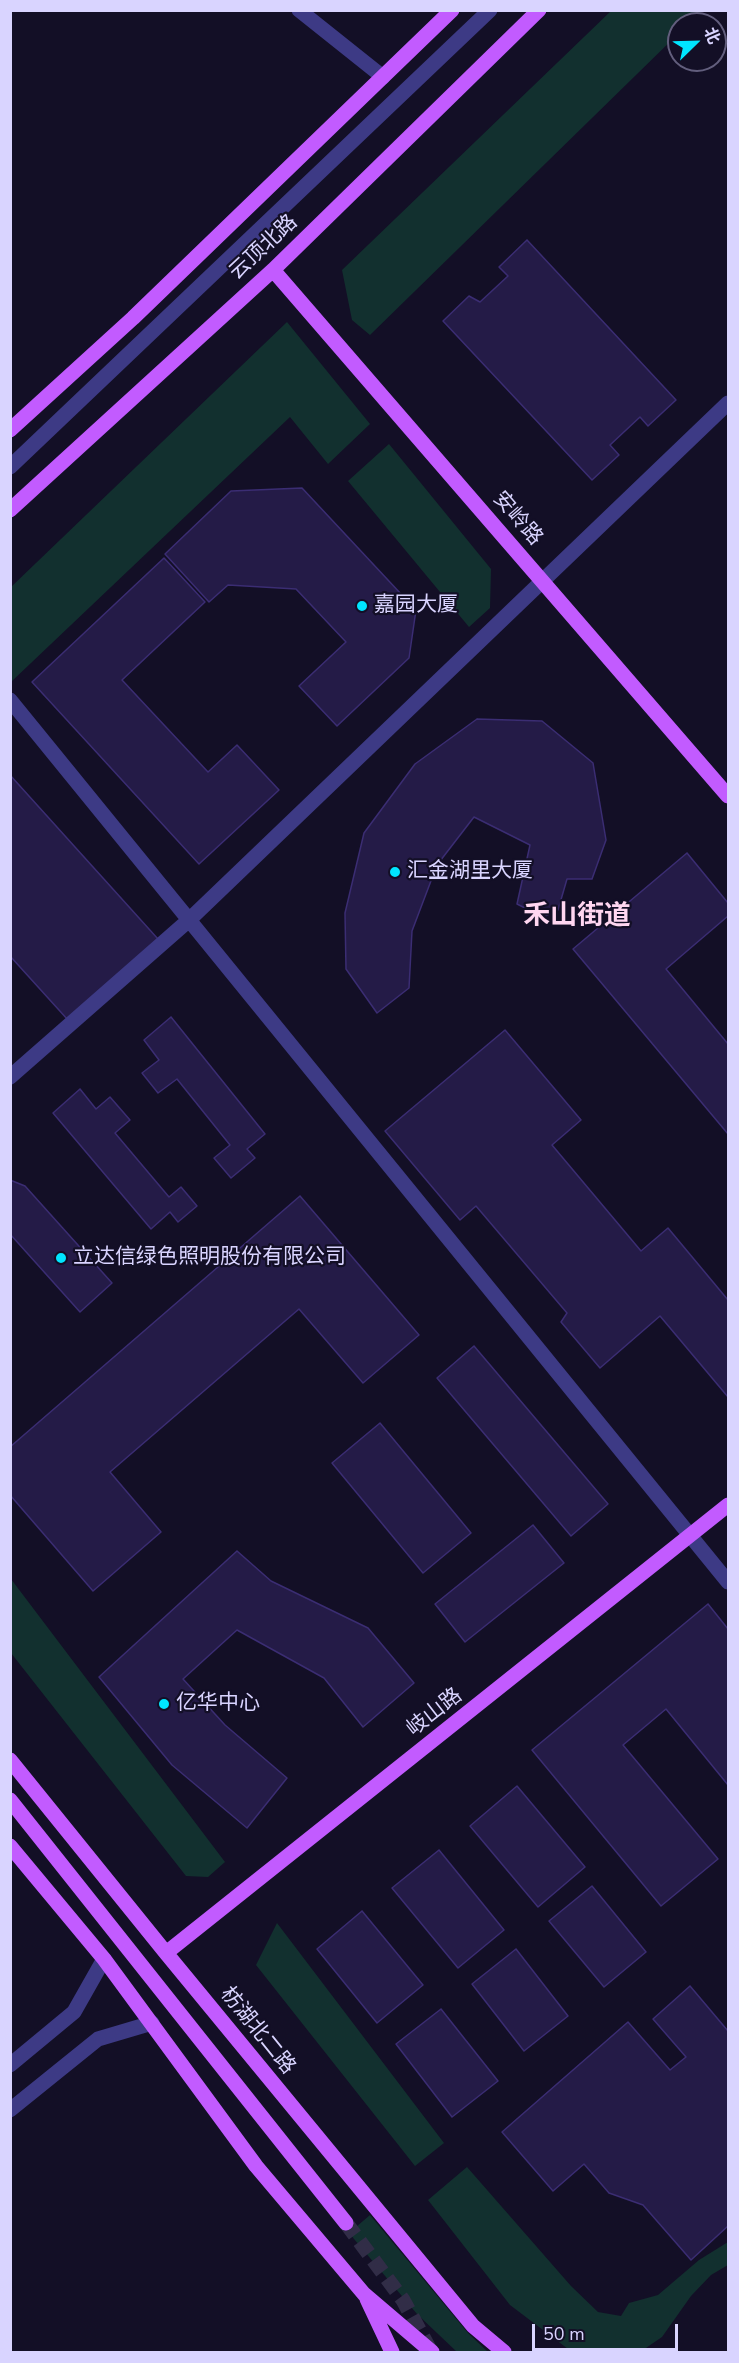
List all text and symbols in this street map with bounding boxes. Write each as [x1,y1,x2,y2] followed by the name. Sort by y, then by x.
[667,12,727,72] north arrow
[698,24,725,47] text: 北
[225,210,303,286] street label: 云顶北路
[487,487,547,551] street label: 安岭路
[374,593,458,619] place label: 嘉园大厦
[355,599,369,613] marker: 嘉园大厦
[407,859,533,885] place label: 汇金湖里大厦
[388,865,402,879] marker: 汇金湖里大厦
[523,901,631,933] district label: 禾山街道
[73,1245,346,1271] place label: 立达信绿色照明股份有限公司
[54,1251,68,1265] marker: 立达信绿色照明股份有限公司
[402,1684,468,1742] street label: 岐山路
[176,1691,260,1717] place label: 亿华中心
[157,1697,171,1711] marker: 亿华中心
[214,1982,300,2080] street label: 枋湖北二路
[535,2312,680,2350] scale bar
[543,2322,585,2346] text: 50 m

